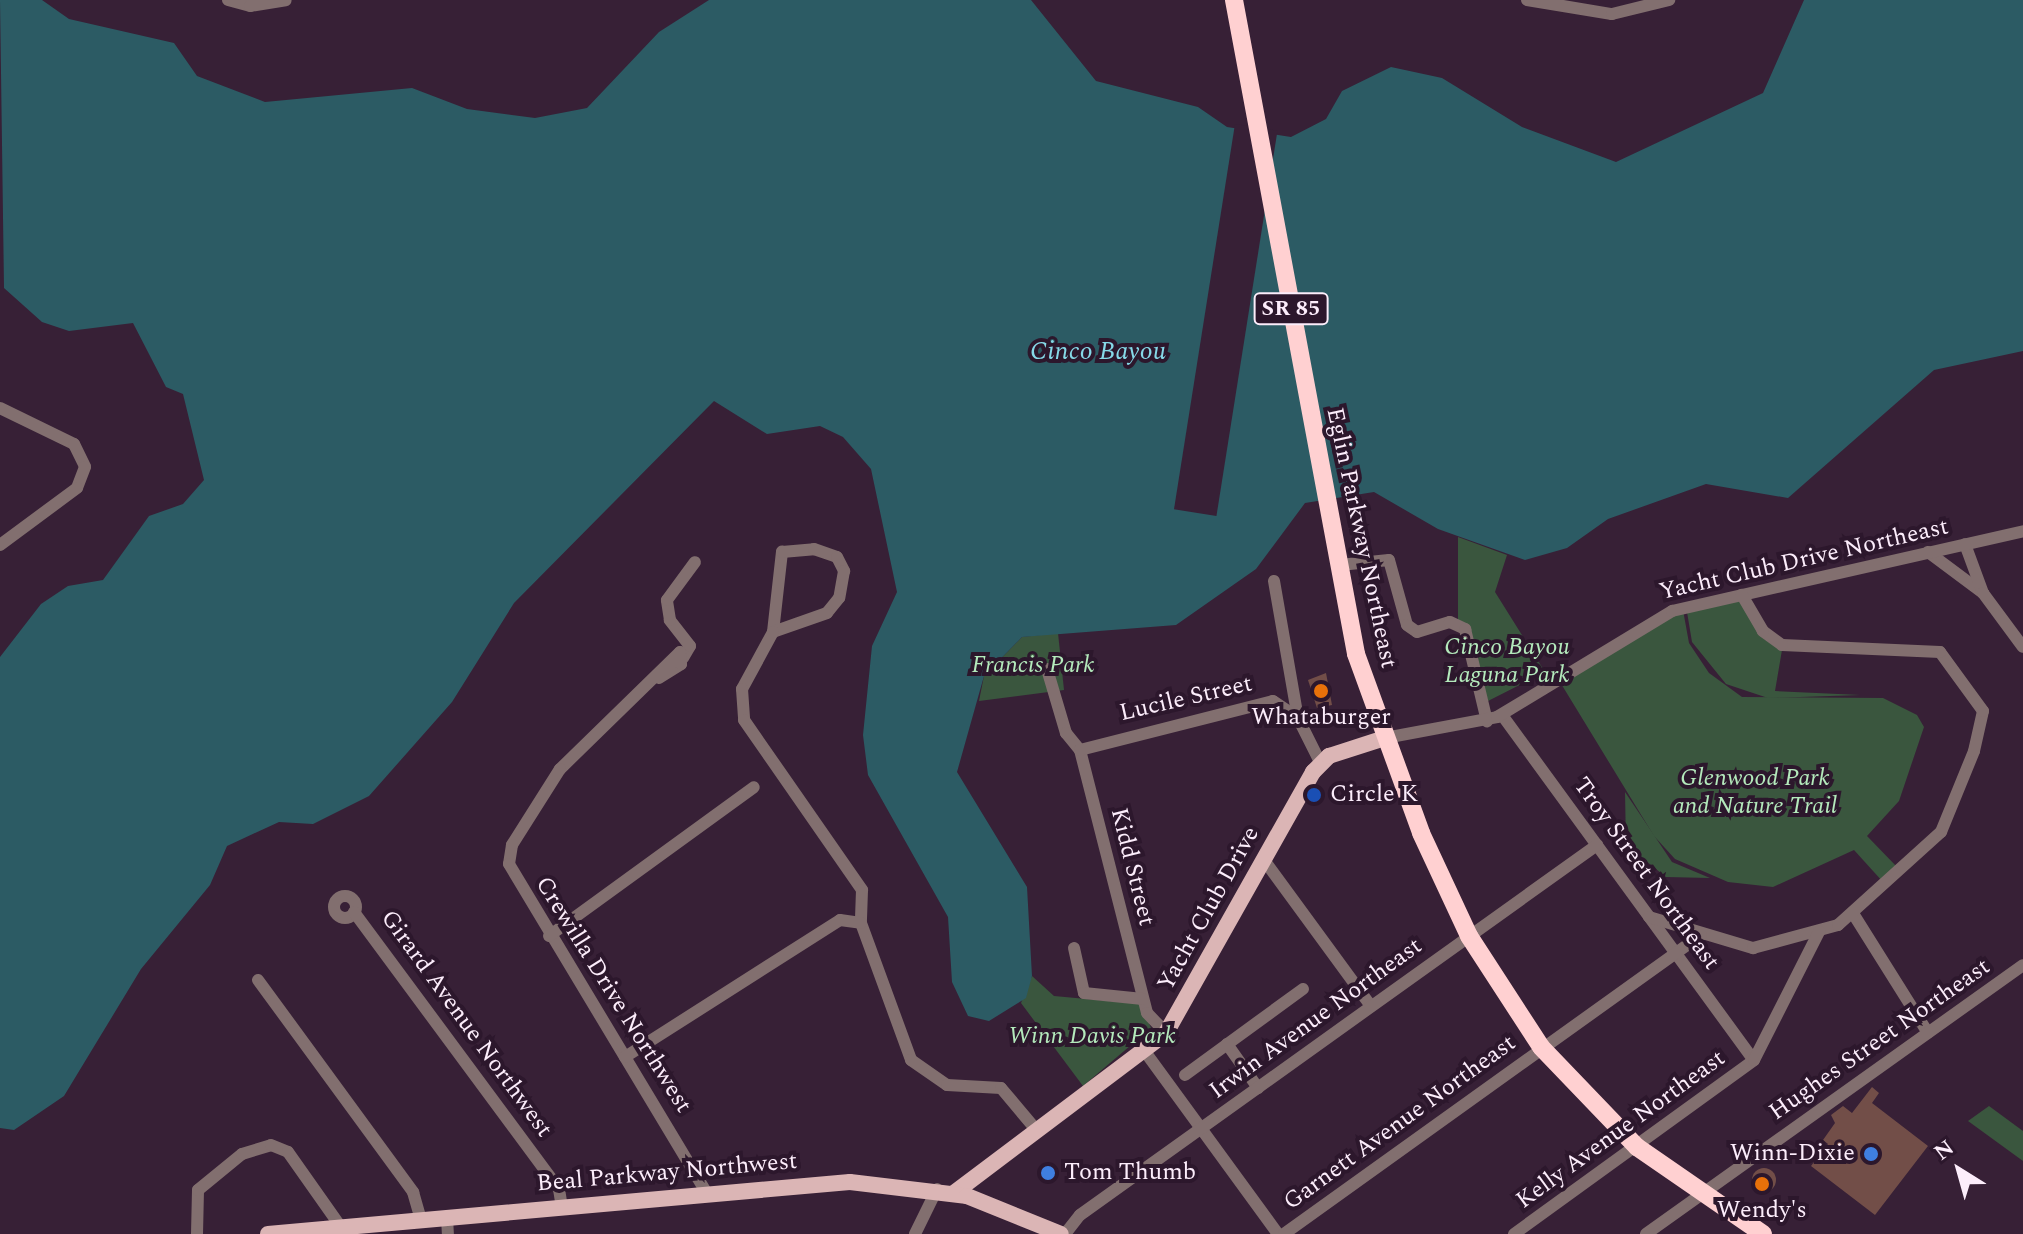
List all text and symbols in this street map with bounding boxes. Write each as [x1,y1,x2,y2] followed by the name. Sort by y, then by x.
[1253,291,1329,327] road number: SR 85
[1030,336,1166,368] water label: Cinco Bayou
[1319,405,1403,671] street label: Eglin Parkway Northeast
[1657,513,1951,607] street label: Yacht Club Drive Northeast
[1444,634,1570,690] park label: Cinco Bayou Laguna Park
[971,652,1095,680] park label: Francis Park
[1117,670,1255,728] street label: Lucile Street
[1312,682,1330,700] marker: Whataburger
[1251,704,1391,732] place label: Whataburger
[1673,765,1837,821] park label: Glenwood Park and Nature Trail
[1567,772,1725,976] street label: Troy Street Northeast
[1330,781,1418,809] place label: Circle K
[1305,786,1323,804] marker: Circle K
[1103,805,1161,929] street label: Kidd Street
[1152,822,1266,996] street label: Yacht Club Drive
[528,872,698,1118] street label: Crewilla Drive Northwest
[374,905,558,1143] street label: Girard Avenue Northwest
[1204,932,1428,1106] street label: Irwin Avenue Northeast
[1764,953,1996,1127] street label: Hughes Street Northeast
[1008,1023,1176,1051] park label: Winn Davis Park
[1278,1029,1522,1217] street label: Garnett Avenue Northeast
[1511,1044,1731,1216] street label: Kelly Avenue Northeast
[1919,1130,1999,1210] north arrow
[1927,1132,1961,1169] text: N
[1730,1140,1855,1168] place label: Winn-Dixie
[1862,1145,1880,1163] marker: Winn-Dixie
[536,1147,798,1199] street label: Beal Parkway Northwest
[1064,1159,1196,1187] place label: Tom Thumb
[1039,1164,1057,1182] marker: Tom Thumb
[1753,1175,1771,1193] marker: Wendy's
[1717,1197,1807,1225] place label: Wendy's

